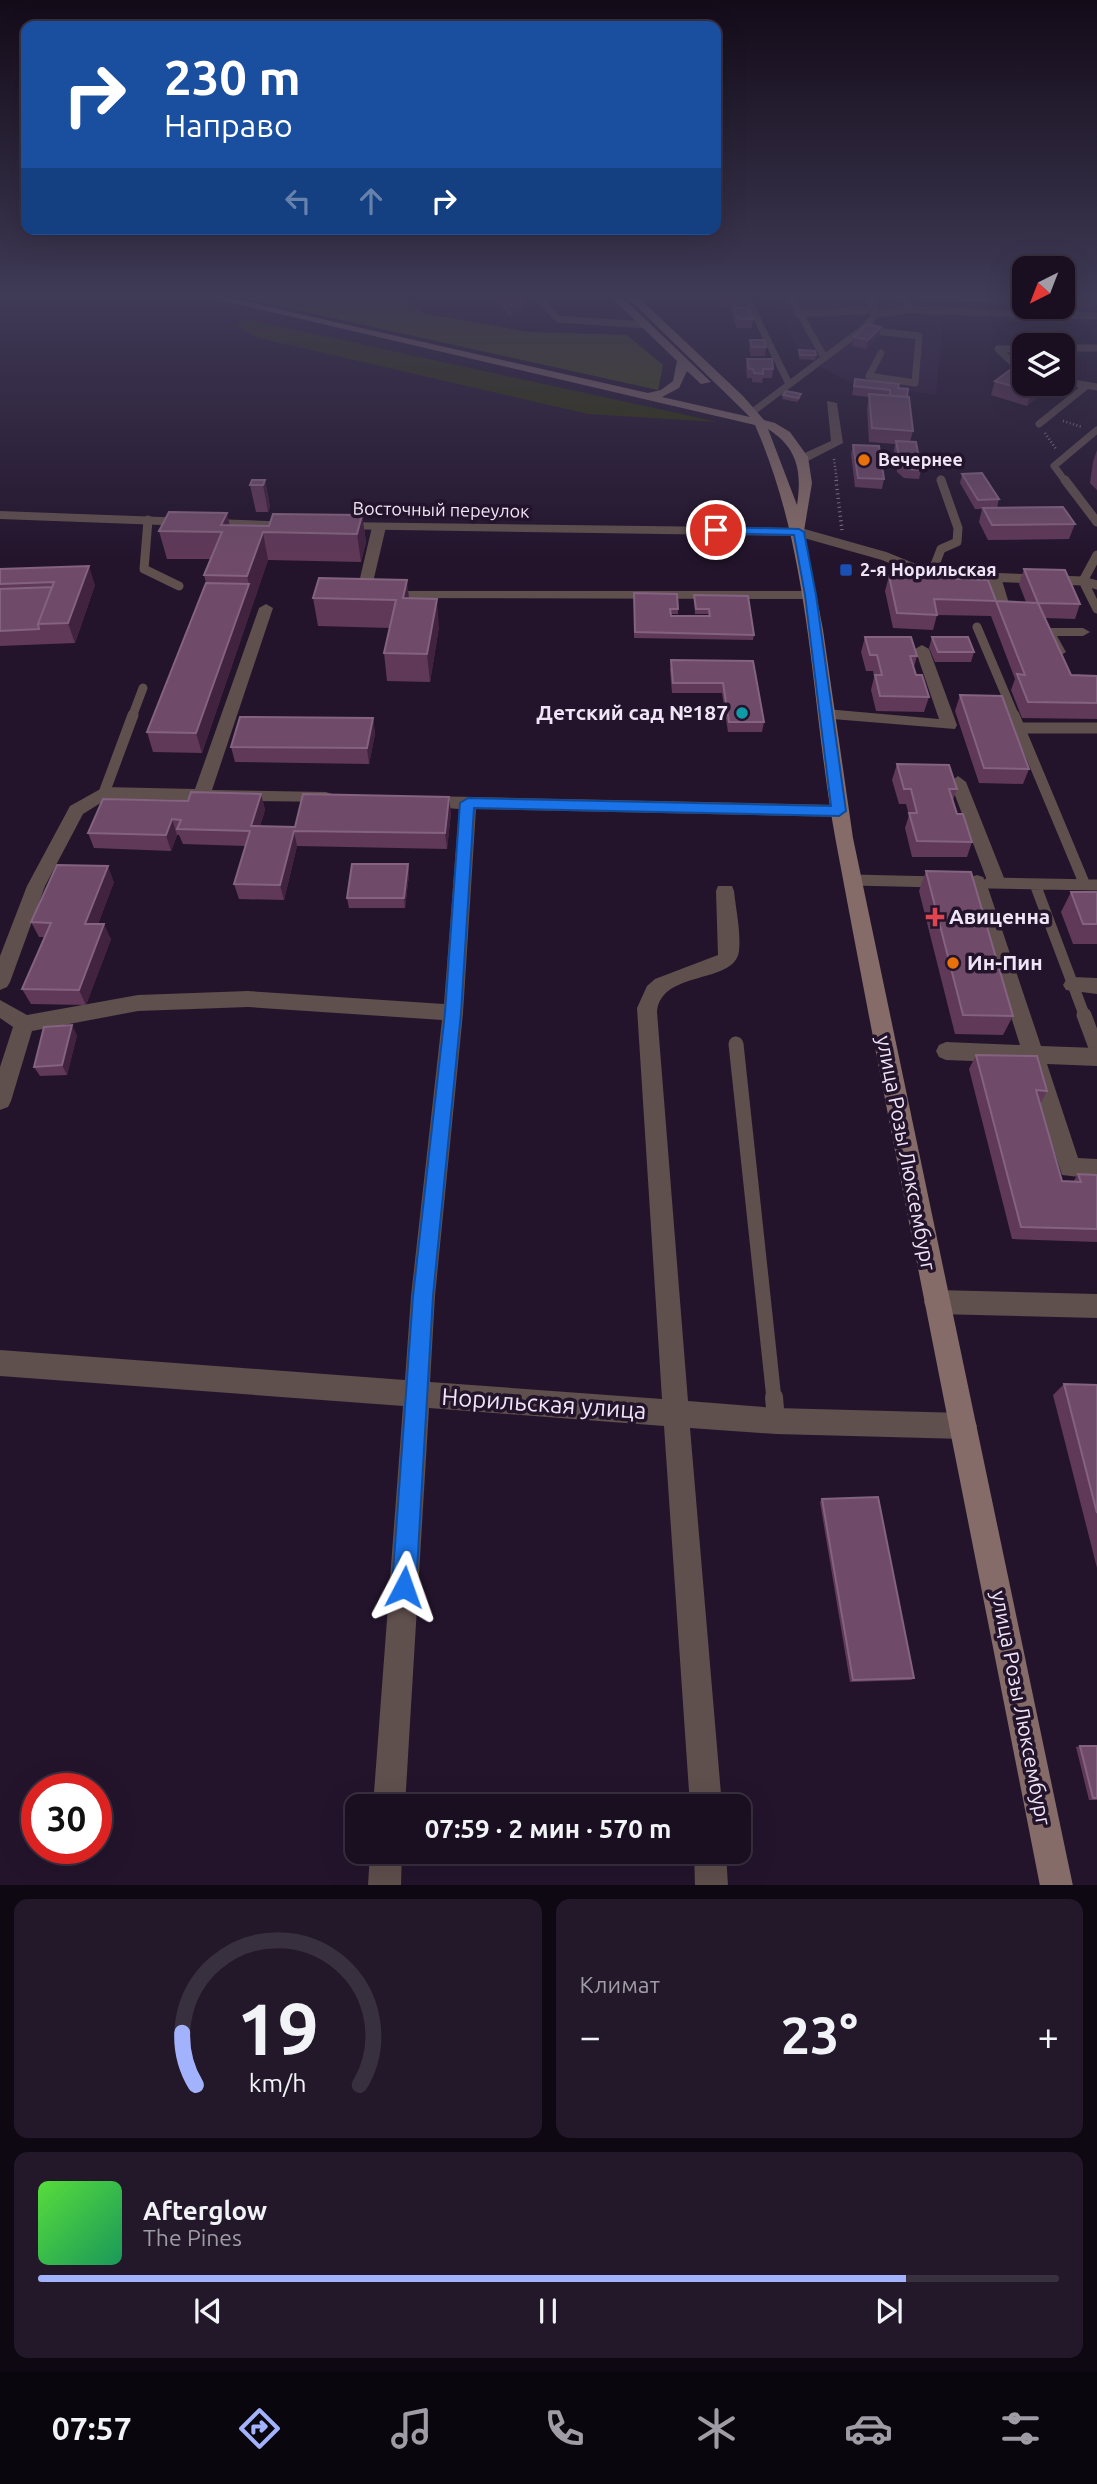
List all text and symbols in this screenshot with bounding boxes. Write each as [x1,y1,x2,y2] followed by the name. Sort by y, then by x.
[49,49,140,140] icon: right
[164,49,301,104] text: 230 m
[164,107,293,143] text: Направо
[279,182,317,220] icon: left
[352,182,390,220] icon: ahead
[425,182,463,220] icon: right
[1012,256,1074,318] north arrow
[1012,256,1075,396] map controls
[1012,333,1075,396] button: layers
[878,449,963,469] place label: Вечернее
[856,452,872,468] marker: Вечернее
[353,497,529,521] street label: Восточный переулок
[686,500,746,560] pin
[697,511,735,549] icon: arrive
[860,559,997,579] place label: 2-я Норильская
[838,562,854,578] marker: 2-я Норильская
[536,700,728,724] place label: Детский сад №187
[734,705,750,721] marker: Детский сад №187
[949,904,1050,928] place label: Авиценна
[927,909,943,925] marker: Авиценна
[967,950,1043,974] place label: Ин-Пин
[945,955,961,971] marker: Ин-Пин
[872,1033,942,1273] street label: улица Розы Люксембург
[441,1383,647,1424] street label: Норильская улица
[367,1550,441,1624] position arrow
[987,1588,1057,1828] street label: улица Розы Люксембург
[21,1773,112,1864] speed limit sign: 30
[425,1814,671,1843] text: 07:59 · 2 мин · 570 m
[580,1972,660,1997] text: Климат
[237,1987,319,2069] text: 19
[781,2006,858,2064] text: 23°
[580,2015,601,2057] text: −
[1038,2015,1059,2057] text: +
[249,2068,307,2096] text: km/h
[143,2196,267,2225] text: Afterglow
[143,2225,242,2250] text: The Pines
[189,2292,227,2330] icon: previous
[529,2292,567,2330] icon: pause
[870,2292,908,2330] icon: next
[235,2404,284,2453] icon: directions
[387,2404,436,2453] icon: music
[540,2404,589,2453] icon: phone
[692,2404,741,2453] icon: climate
[844,2404,893,2453] icon: car
[996,2404,1045,2453] icon: filters
[52,2410,132,2446] text: 07:57

